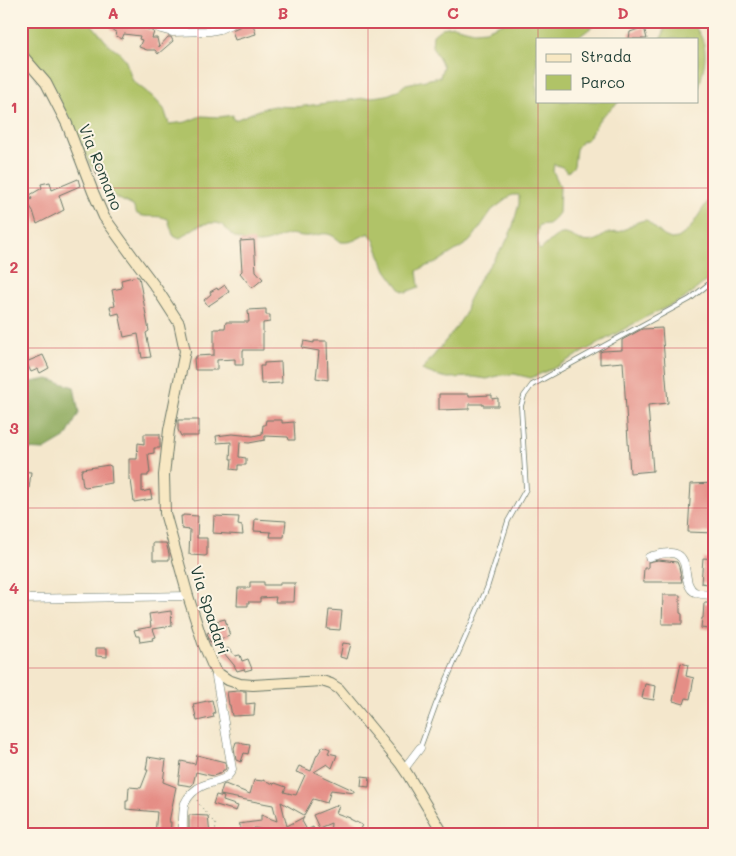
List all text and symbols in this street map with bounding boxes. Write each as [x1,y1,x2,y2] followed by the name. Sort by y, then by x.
[107,2,119,23] text: A
[278,2,288,23] text: B
[447,2,459,23] text: C
[617,2,629,23] text: D
[536,38,698,102] legend
[581,46,632,66] text: Strada
[581,72,625,92] text: Parco
[10,96,18,117] text: 1
[75,121,128,213] street label: Via Romano
[10,256,19,277] text: 2
[9,417,19,438] text: 3
[186,563,235,657] street label: Via Spadari
[9,577,19,598] text: 4
[9,737,19,758] text: 5

